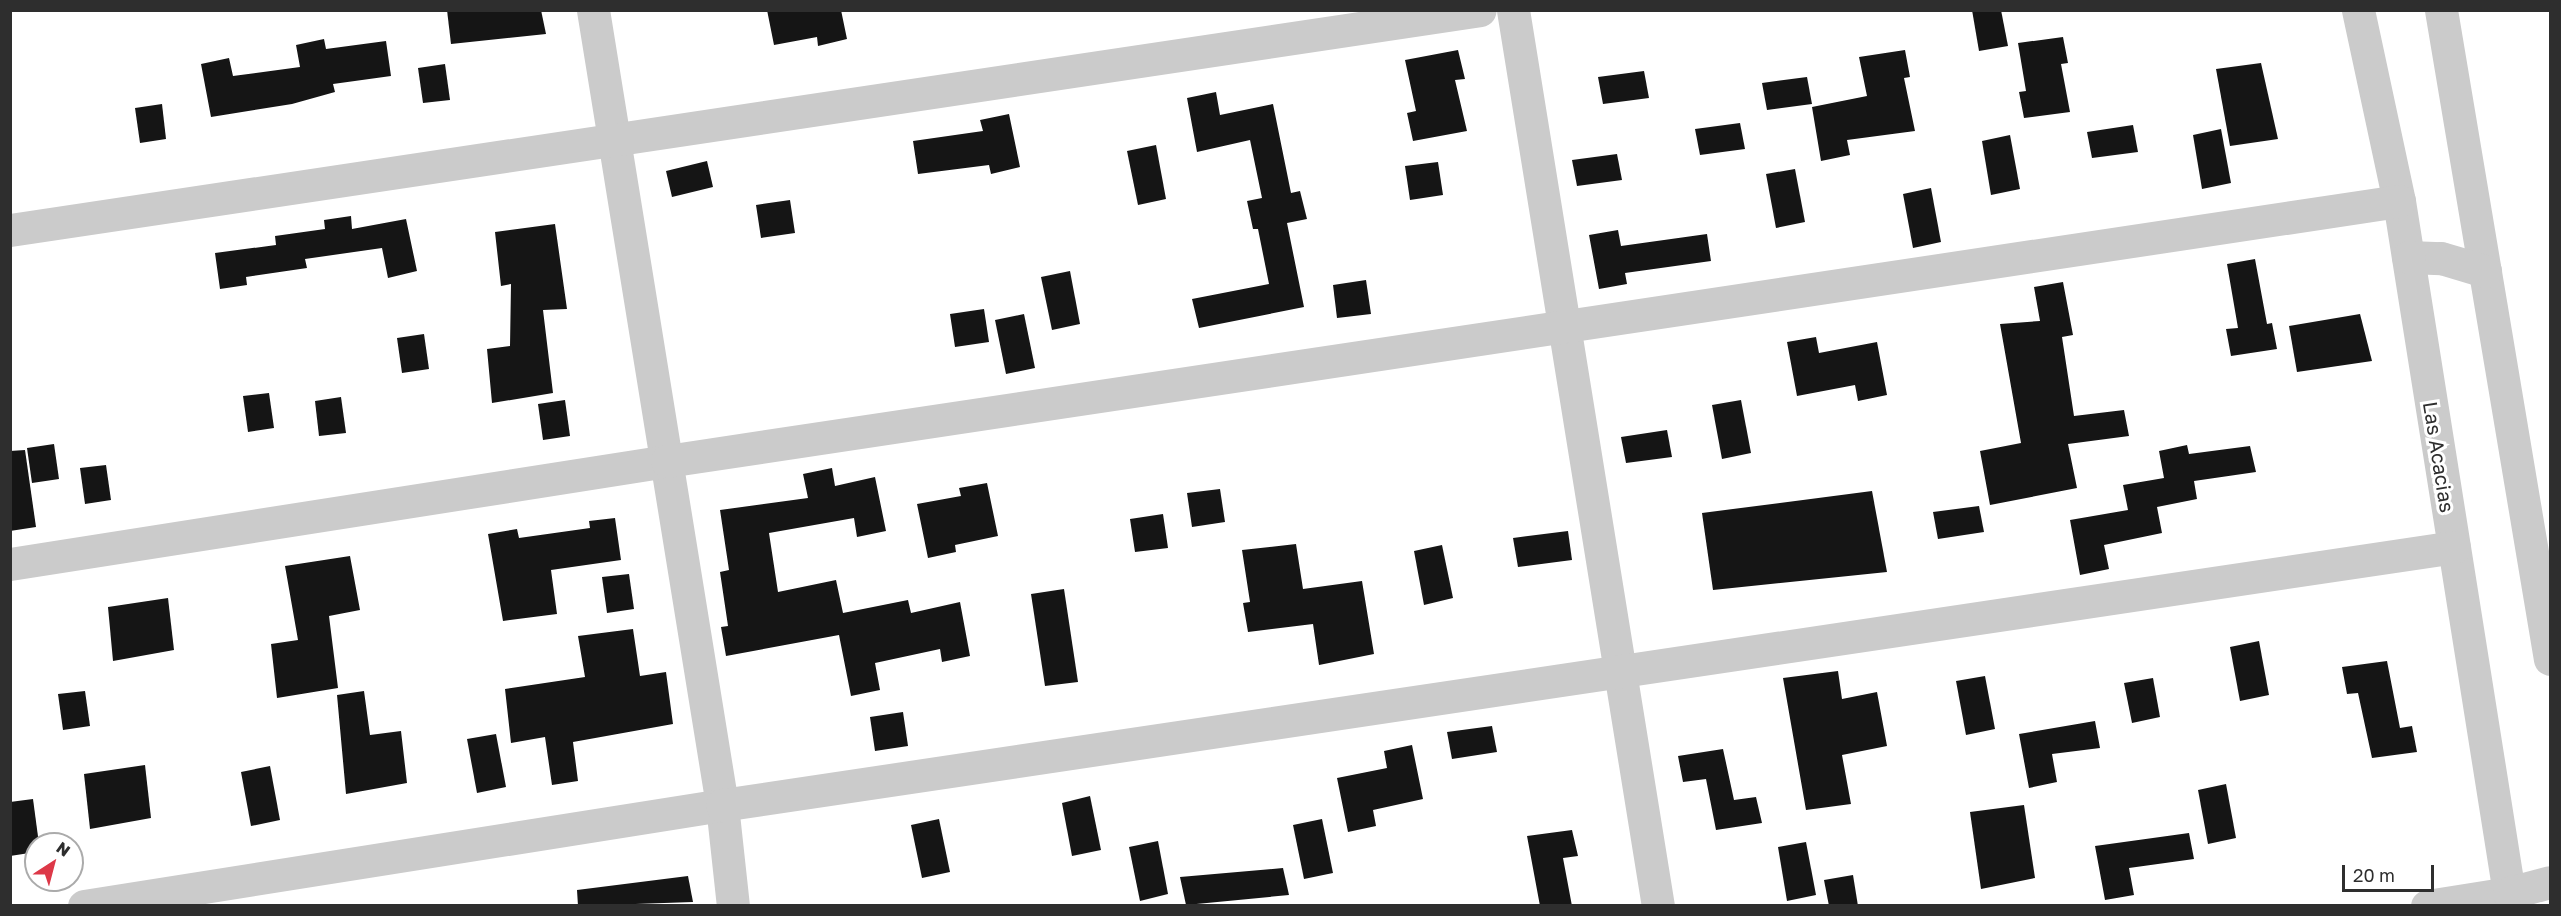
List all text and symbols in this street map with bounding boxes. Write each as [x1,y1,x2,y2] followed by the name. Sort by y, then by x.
[2418,400,2460,514] street label: Las Acacias
[24,832,84,892] north arrow
[53,837,74,861] text: N
[2345,853,2436,891] scale bar
[2353,864,2395,886] text: 20 m

